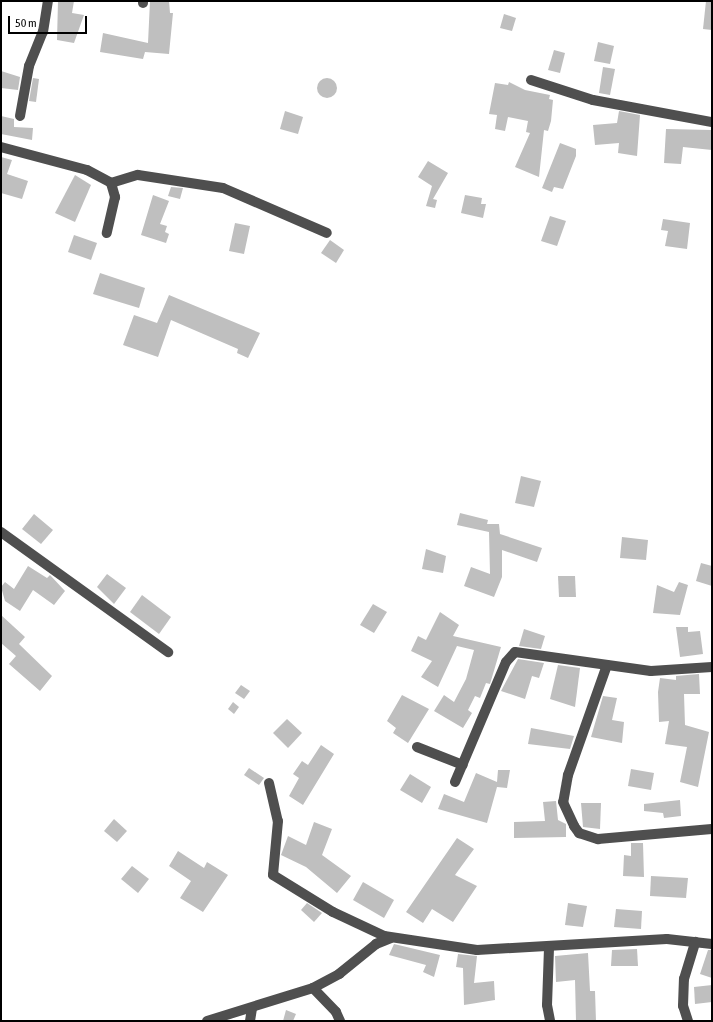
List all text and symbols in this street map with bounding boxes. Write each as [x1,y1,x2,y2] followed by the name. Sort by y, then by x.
[10,8,89,34] scale bar
[15,16,37,30] text: 50 m

